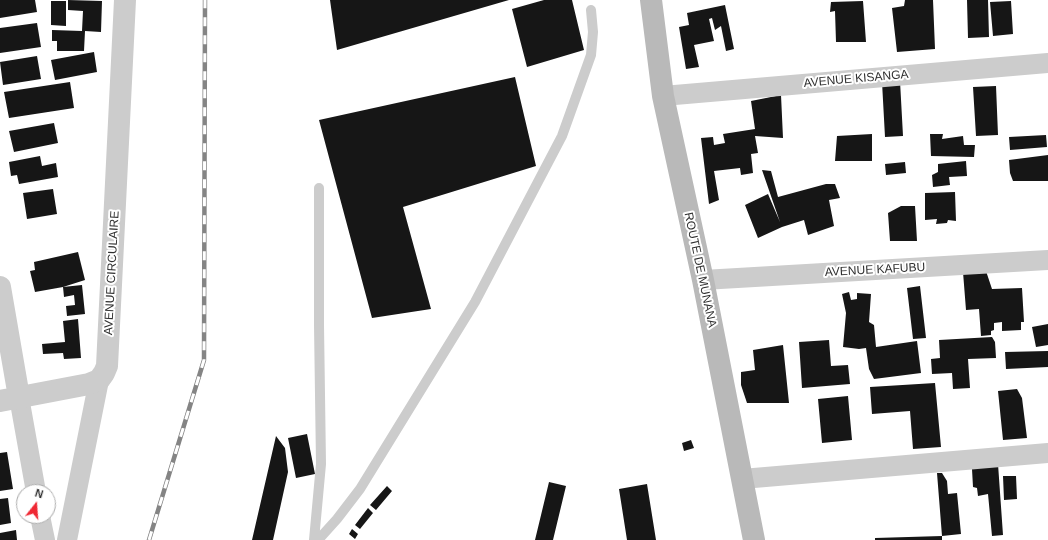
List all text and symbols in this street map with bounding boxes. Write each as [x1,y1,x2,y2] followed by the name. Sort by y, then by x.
[803,67,909,91] street label: AVENUE KISANGA
[102,210,122,336] street label: AVENUE CIRCULAIRE
[681,211,719,329] street label: ROUTE DE MUNANA
[824,260,926,280] street label: AVENUE KAFUBU
[16,484,56,524] north arrow
[34,487,45,500] text: N

